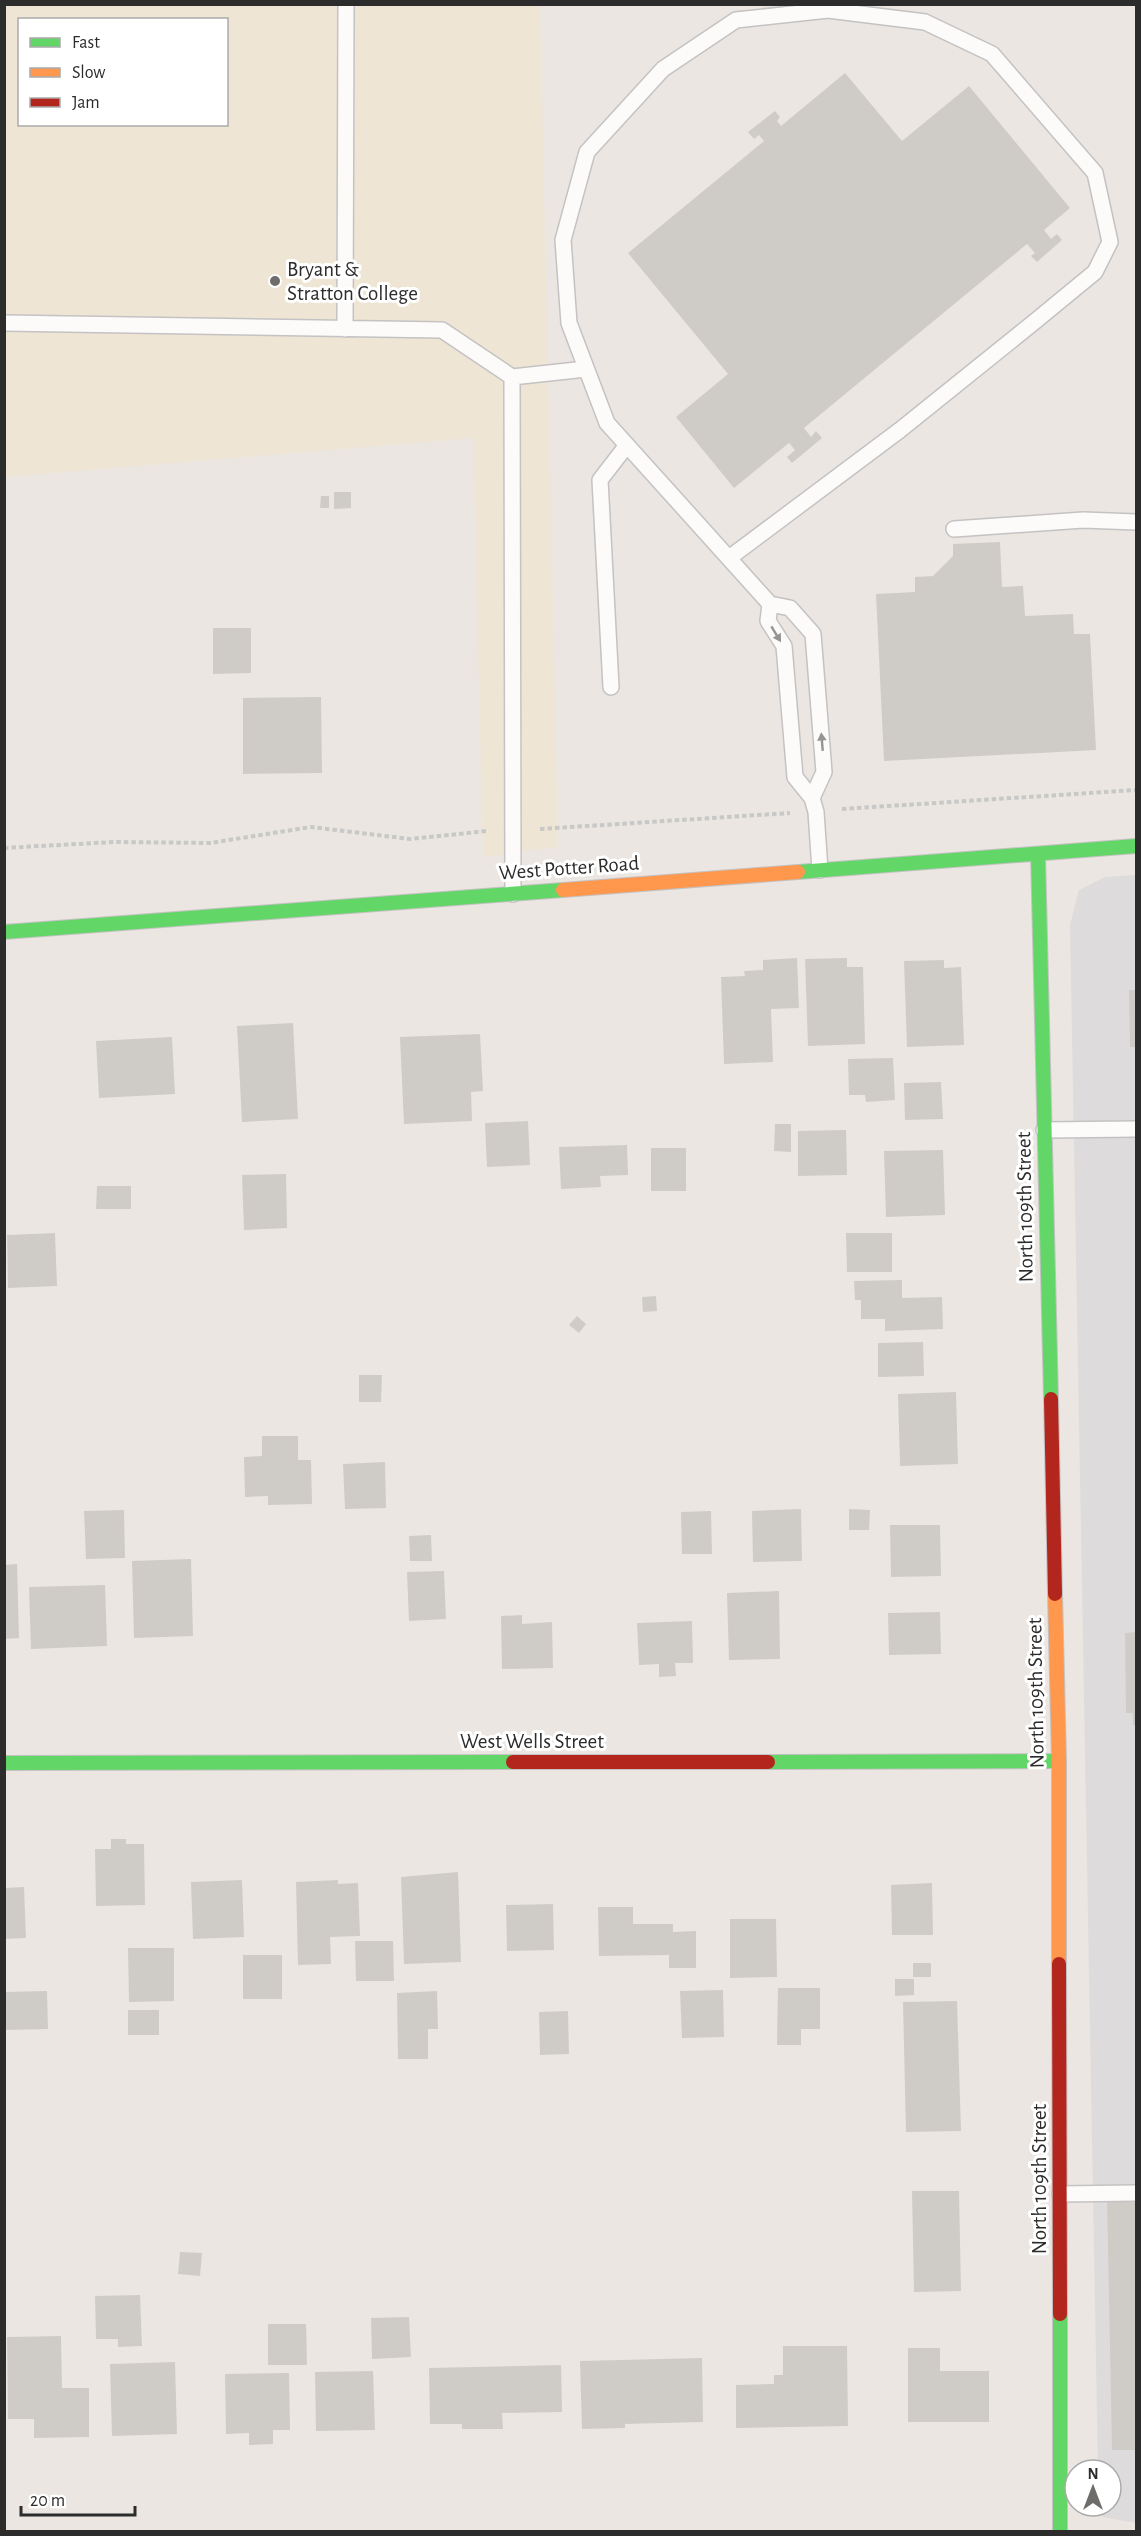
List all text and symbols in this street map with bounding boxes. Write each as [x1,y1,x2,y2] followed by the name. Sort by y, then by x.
[18,18,228,126] legend
[72,34,100,52] text: Fast
[72,64,105,82] text: Slow
[72,94,100,112] text: Jam
[287,259,418,304] place label: Bryant & Stratton College
[268,274,282,288] marker: Bryant & Stratton College
[771,626,782,642] one-way arrow
[817,732,827,751] one-way arrow
[498,853,640,883] street label: West Potter Road
[1013,1131,1037,1282] street label: North 109th Street
[1024,1617,1048,1768] street label: North 109th Street
[460,1731,604,1752] street label: West Wells Street
[1029,2103,1050,2254] street label: North 109th Street
[1063,2458,1123,2518] north arrow
[1087,2466,1099,2482] text: N
[21,2479,135,2517] scale bar
[30,2492,65,2510] text: 20 m

